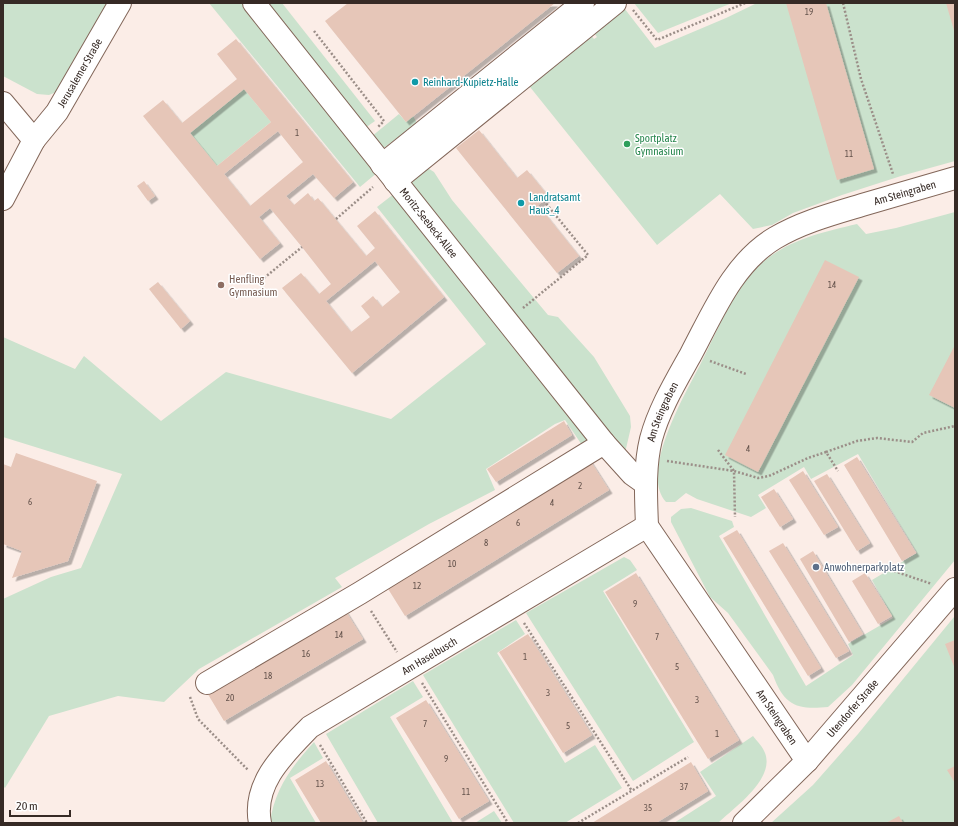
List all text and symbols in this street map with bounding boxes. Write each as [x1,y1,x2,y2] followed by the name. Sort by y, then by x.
[805,7,813,17] house number: 19
[55,36,104,110] street label: Jerusalemer Straße
[423,76,518,88] place label: Reinhard-Kupietz-Halle
[410,77,420,87] marker: Reinhard-Kupietz-Halle
[295,128,299,138] house number: 1
[635,132,683,157] place label: Sportplatz Gymnasium
[622,139,632,149] marker: Sportplatz Gymnasium
[845,149,853,159] house number: 11
[873,178,937,207] street label: Am Steingraben
[398,186,460,260] street label: Moritz-Seebeck-Allee
[529,191,580,216] place label: Landratsamt Haus_4
[516,198,526,208] marker: Landratsamt Haus_4
[229,273,277,298] place label: Henfling Gymnasium
[216,280,226,290] marker: Henfling Gymnasium
[828,280,836,290] house number: 14
[645,380,680,443] street label: Am Steingraben
[746,444,750,454] house number: 4
[578,481,582,491] house number: 2
[28,497,32,507] house number: 6
[550,498,554,508] house number: 4
[516,518,520,528] house number: 6
[484,538,488,548] house number: 8
[448,559,456,569] house number: 10
[824,561,904,573] place label: Anwohnerparkplatz
[811,562,821,572] marker: Anwohnerparkplatz
[413,581,421,591] house number: 12
[633,599,637,609] house number: 9
[335,630,343,640] house number: 14
[655,632,659,642] house number: 7
[400,635,459,677] street label: Am Haselbusch
[302,649,310,659] house number: 16
[523,652,527,662] house number: 1
[675,662,679,672] house number: 5
[264,671,272,681] house number: 18
[824,677,881,740] street label: Utendorfer Straße
[754,687,800,747] street label: Am Steingraben
[546,688,550,698] house number: 3
[226,693,234,703] house number: 20
[695,695,699,705] house number: 3
[423,719,427,729] house number: 7
[566,721,570,731] house number: 5
[715,729,719,739] house number: 1
[444,754,448,764] house number: 9
[316,779,324,789] house number: 13
[680,782,688,792] house number: 37
[462,787,470,797] house number: 11
[10,792,70,818] scale bar
[16,799,38,813] text: 20 m
[644,803,652,813] house number: 35

